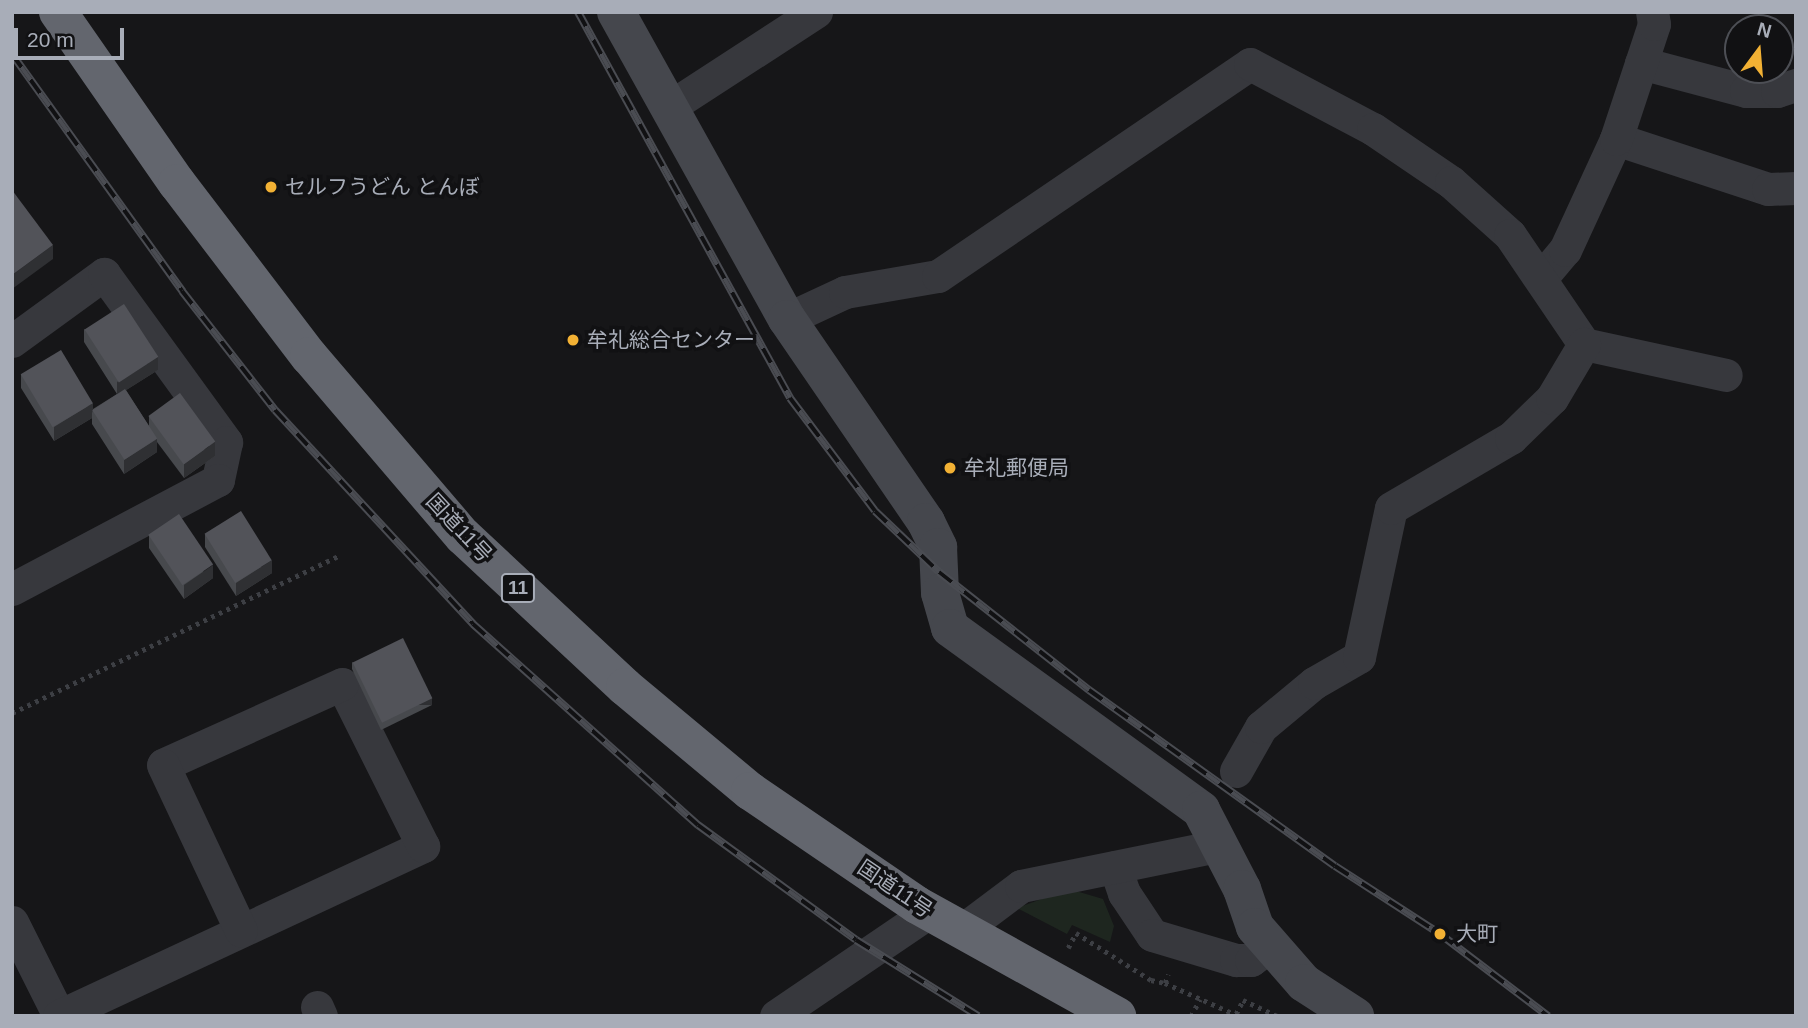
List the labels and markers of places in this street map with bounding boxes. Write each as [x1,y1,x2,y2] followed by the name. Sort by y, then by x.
[285,174,480,200] place label: セルフうどん とんぼ
[263,179,279,195] marker: セルフうどん とんぼ
[587,327,755,353] place label: 牟礼総合センター
[565,332,581,348] marker: 牟礼総合センター
[964,455,1069,481] place label: 牟礼郵便局
[942,460,958,476] marker: 牟礼郵便局
[1456,921,1498,947] place label: 大町
[1430,924,1450,944] marker: 大町

